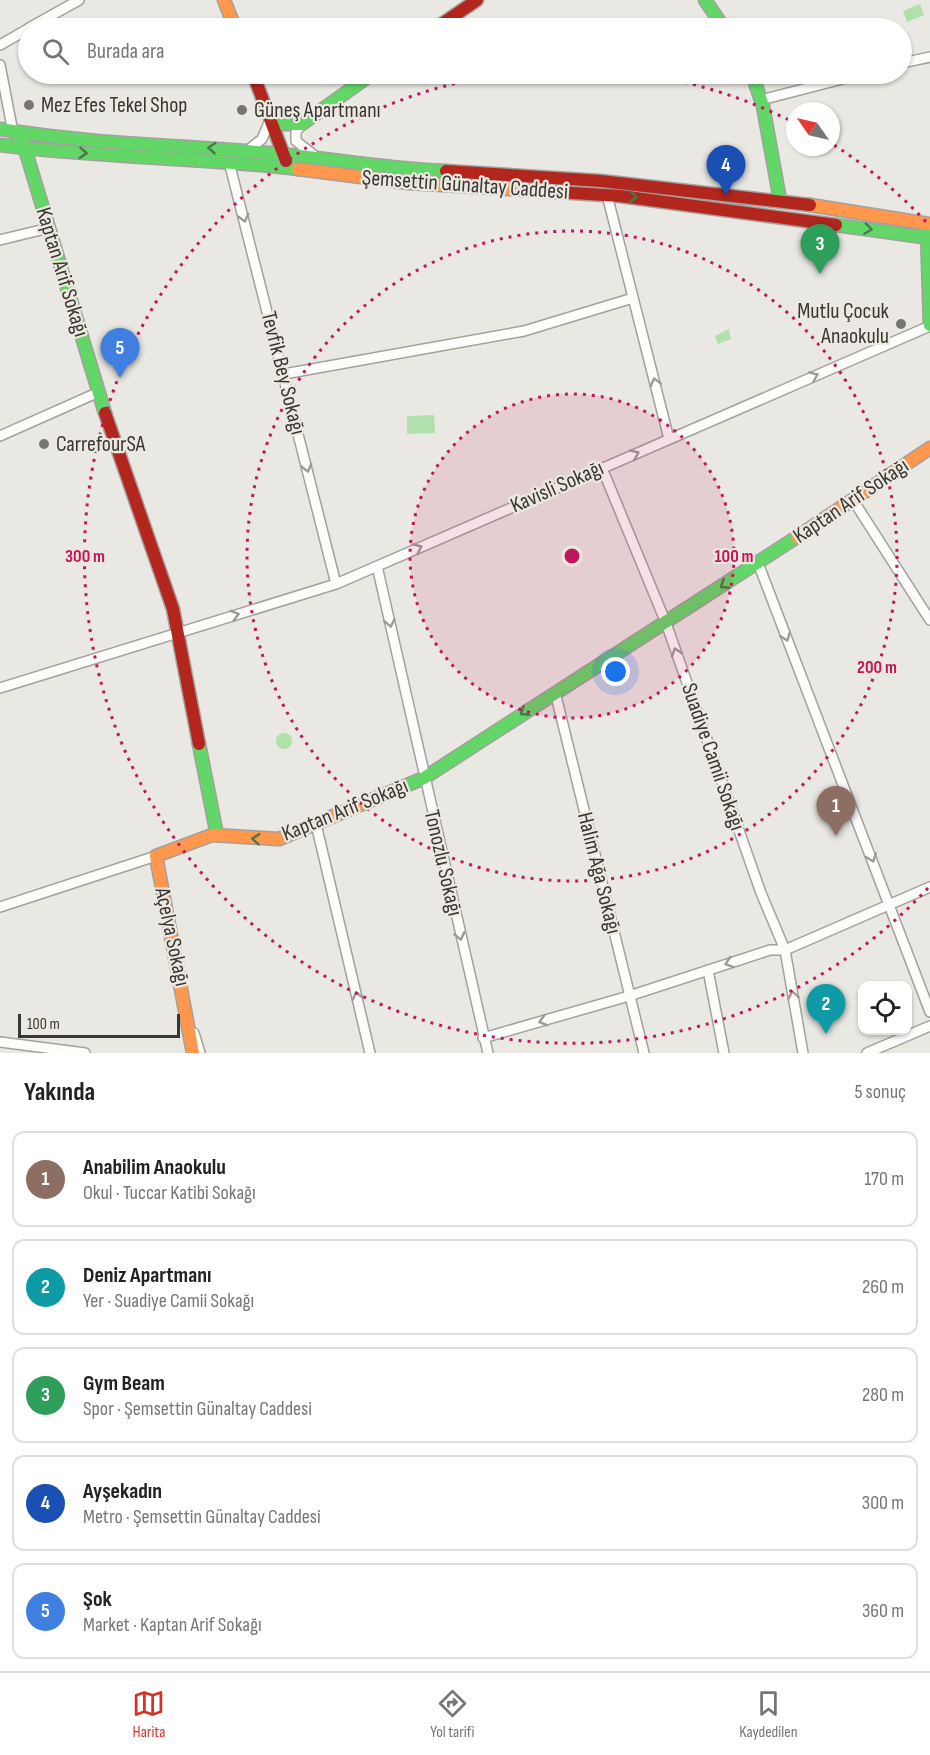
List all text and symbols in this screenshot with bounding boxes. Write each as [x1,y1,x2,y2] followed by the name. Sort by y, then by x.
[18,18,912,84] search box
[39,35,72,68] icon: search
[87,38,164,65] text: Burada ara
[41,92,187,119] place label: Mez Efes Tekel Shop
[254,97,381,124] place label: Güneş Apartmanı
[22,98,36,112] marker: Mez Efes Tekel Shop
[786,102,840,156] north arrow
[235,103,249,117] marker: Güneş Apartmanı
[207,142,216,155] one-way arrow
[706,146,746,195] pin: 4
[79,147,88,160] one-way arrow
[361,164,569,206] street label: Şemsettin Günaltay Caddesi
[629,190,638,203] one-way arrow
[30,204,94,340] street label: Kaptan Arif Sokağı
[236,213,249,223] one-way arrow
[864,223,873,235] one-way arrow
[800,224,840,274] pin: 3
[797,298,890,350] place label: Mutlu Çocuk Anaokulu
[255,309,311,437] street label: Tevfik Bey Sokağı
[894,317,908,331] marker: Mutlu Çocuk Anaokulu
[100,328,140,378] pin: 5
[808,371,819,383] one-way arrow
[650,377,663,387] one-way arrow
[56,431,146,458] place label: CarrefourSA
[37,437,51,451] marker: CarrefourSA
[629,449,640,461] one-way arrow
[788,452,914,550] street label: Kaptan Arif Sokağı
[506,455,608,519] street label: Kavisli Sokağı
[300,463,313,473] one-way arrow
[411,544,422,556] one-way arrow
[65,546,105,567] text: 300 m
[562,546,582,566] centre of rings
[715,546,754,567] text: 100 m
[720,578,731,589] one-way arrow
[229,610,240,622] one-way arrow
[382,618,395,628] one-way arrow
[779,631,792,642] one-way arrow
[671,648,684,658] one-way arrow
[601,657,630,686] your location
[857,657,897,678] text: 200 m
[675,680,751,834] street label: Suadiye Camii Sokağı
[520,705,531,716] one-way arrow
[278,772,412,848] street label: Kaptan Arif Sokağı
[816,786,856,836] pin: 1
[418,807,468,919] street label: Tonozlu Sokağı
[571,809,627,937] street label: Halim Ağa Sokağı
[252,833,261,846] one-way arrow
[865,852,877,863] one-way arrow
[148,884,196,989] street label: Açelya Sokağı
[452,931,465,941] one-way arrow
[724,956,735,968] one-way arrow
[858,981,912,1035] map controls
[858,981,912,1035] button: locate
[806,984,846,1034] pin: 2
[351,991,364,1001] one-way arrow
[788,991,800,1000] one-way arrow
[18,1011,180,1038] scale bar
[538,1014,549,1026] one-way arrow
[27,1015,60,1034] text: 100 m
[24,1077,95,1108] text: Yakında
[854,1080,906,1104] text: 5 sonuç
[83,1154,226,1181] text: Anabilim Anaokulu
[42,1167,49,1191] text: 1
[864,1167,904,1191] text: 170 m
[83,1181,256,1205] text: Okul · Tuccar Katibi Sokağı
[83,1262,211,1289] text: Deniz Apartmanı
[41,1275,50,1299] text: 2
[862,1275,904,1299] text: 260 m
[83,1289,254,1313] text: Yer · Suadiye Camii Sokağı
[83,1370,165,1397] text: Gym Beam
[41,1383,50,1407] text: 3
[862,1383,904,1407] text: 280 m
[83,1397,312,1421] text: Spor · Şemsettin Günaltay Caddesi
[83,1478,162,1505] text: Ayşekadın
[41,1491,50,1515] text: 4
[862,1491,904,1515] text: 300 m
[83,1505,321,1529] text: Metro · Şemsettin Günaltay Caddesi
[83,1586,112,1613] text: Şok
[41,1599,50,1623] text: 5
[862,1599,904,1623] text: 360 m
[83,1613,262,1637] text: Market · Kaptan Arif Sokağı
[132,1687,165,1742] tab: Harita
[430,1687,474,1742] tab: Yol tarifi
[739,1687,798,1742] tab: Kaydedilen

